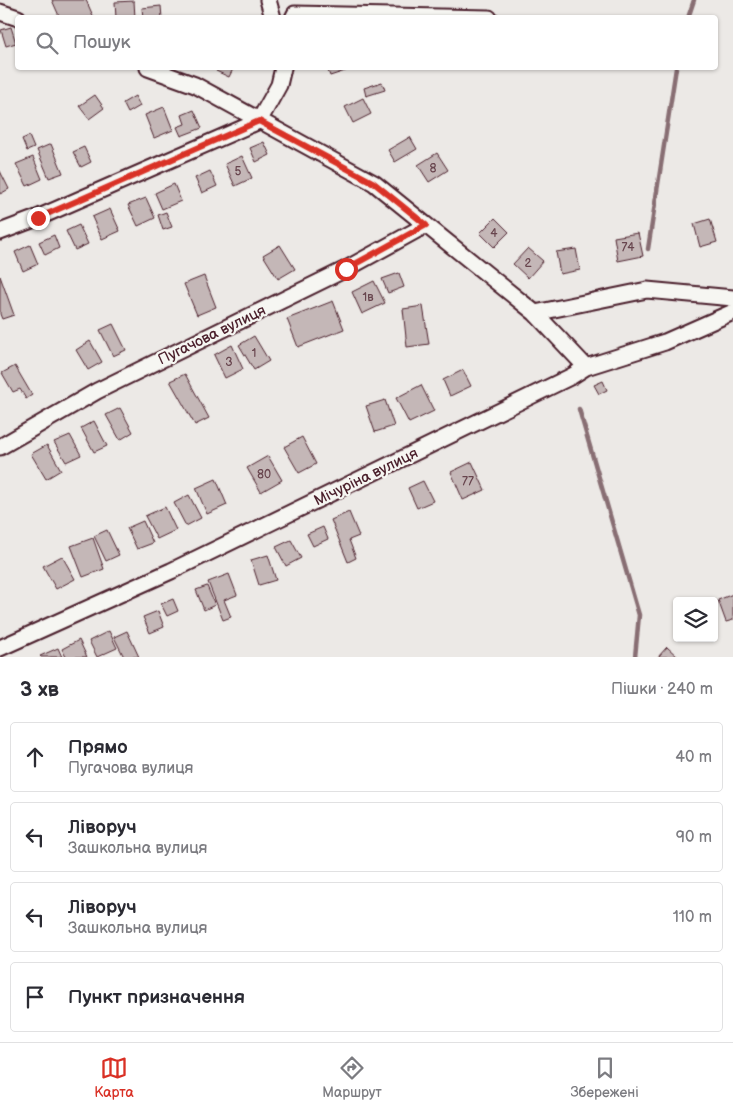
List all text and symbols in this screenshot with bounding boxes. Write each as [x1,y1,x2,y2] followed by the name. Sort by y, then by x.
[15,15,718,70] search box
[33,29,61,57] icon: search
[73,31,131,54] text: Пошук
[430,161,437,176] house number: 8
[235,164,242,179] house number: 5
[27,207,50,230] route end
[490,226,498,241] house number: 4
[621,240,635,255] house number: 74
[524,256,532,271] house number: 2
[335,258,358,281] route start
[363,290,374,305] house number: 1в
[155,301,269,369] street label: Пугачова вулиця
[252,346,256,361] house number: 1
[225,355,233,370] house number: 3
[311,444,421,510] street label: Мічуріна вулиця
[257,467,271,482] house number: 80
[462,474,474,489] house number: 77
[673,597,718,642] map controls
[673,597,718,642] button: layers
[20,677,59,702] text: 3 хв
[611,680,713,699] text: Пішки · 240 m
[68,736,128,759] text: Прямо
[21,743,49,771] icon: ahead
[675,748,712,767] text: 40 m
[68,759,194,778] text: Пугачова вулиця
[68,816,137,839] text: Ліворуч
[21,823,49,851] icon: left
[676,828,712,847] text: 90 m
[68,839,208,858] text: Зашкольна вулиця
[68,896,137,919] text: Ліворуч
[21,903,49,931] icon: left
[673,908,712,927] text: 110 m
[68,919,208,938] text: Зашкольна вулиця
[21,983,49,1011] icon: arrive
[68,986,245,1009] text: Пункт призначення
[94,1054,134,1101] tab: Карта
[322,1054,382,1101] tab: Маршрут
[570,1054,639,1101] tab: Збережені

